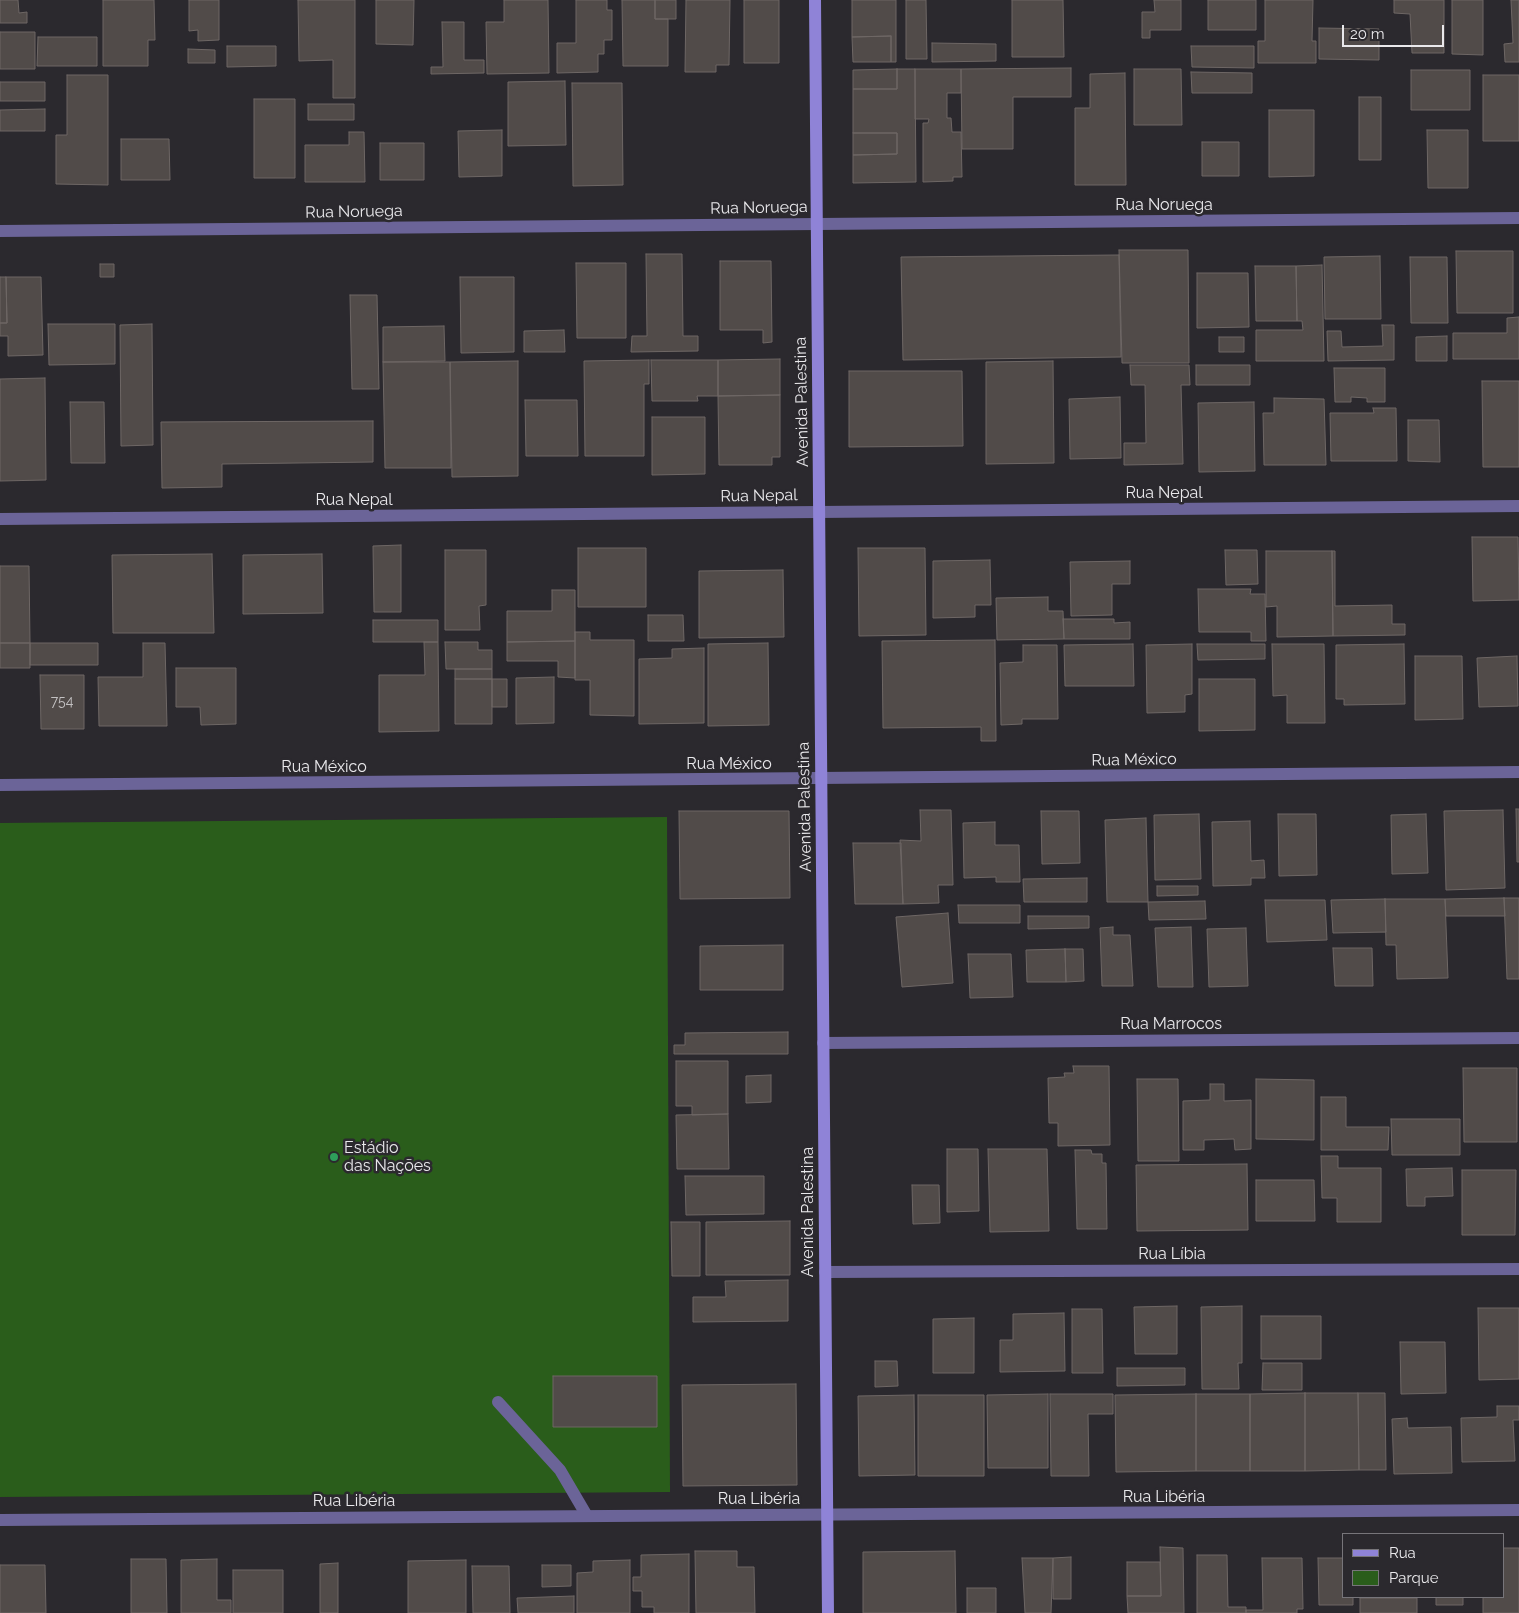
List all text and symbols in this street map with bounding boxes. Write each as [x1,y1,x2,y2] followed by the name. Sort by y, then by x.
[1344,15,1446,47] scale bar
[1350,25,1385,43] text: 20 m
[1115,195,1213,215] street label: Rua Noruega
[710,198,808,218] street label: Rua Noruega
[305,202,403,222] street label: Rua Noruega
[791,337,813,467] street label: Avenida Palestina
[1125,483,1203,503] street label: Rua Nepal
[720,486,798,506] street label: Rua Nepal
[315,490,393,510] street label: Rua Nepal
[51,694,73,710] house number: 754
[794,742,816,872] street label: Avenida Palestina
[1091,750,1177,770] street label: Rua México
[686,754,772,774] street label: Rua México
[281,757,367,777] street label: Rua México
[1120,1014,1222,1034] street label: Rua Marrocos
[344,1138,431,1176] place label: Estádio das Nações
[798,1147,818,1277] street label: Avenida Palestina
[328,1151,340,1163] marker: Estádio das Nações
[1138,1244,1206,1264] street label: Rua Líbia
[1123,1487,1205,1507] street label: Rua Libéria
[718,1489,800,1509] street label: Rua Libéria
[313,1491,395,1511] street label: Rua Libéria
[1342,1533,1504,1598] legend
[1389,1544,1416,1562] text: Rua
[1389,1569,1438,1587] text: Parque

